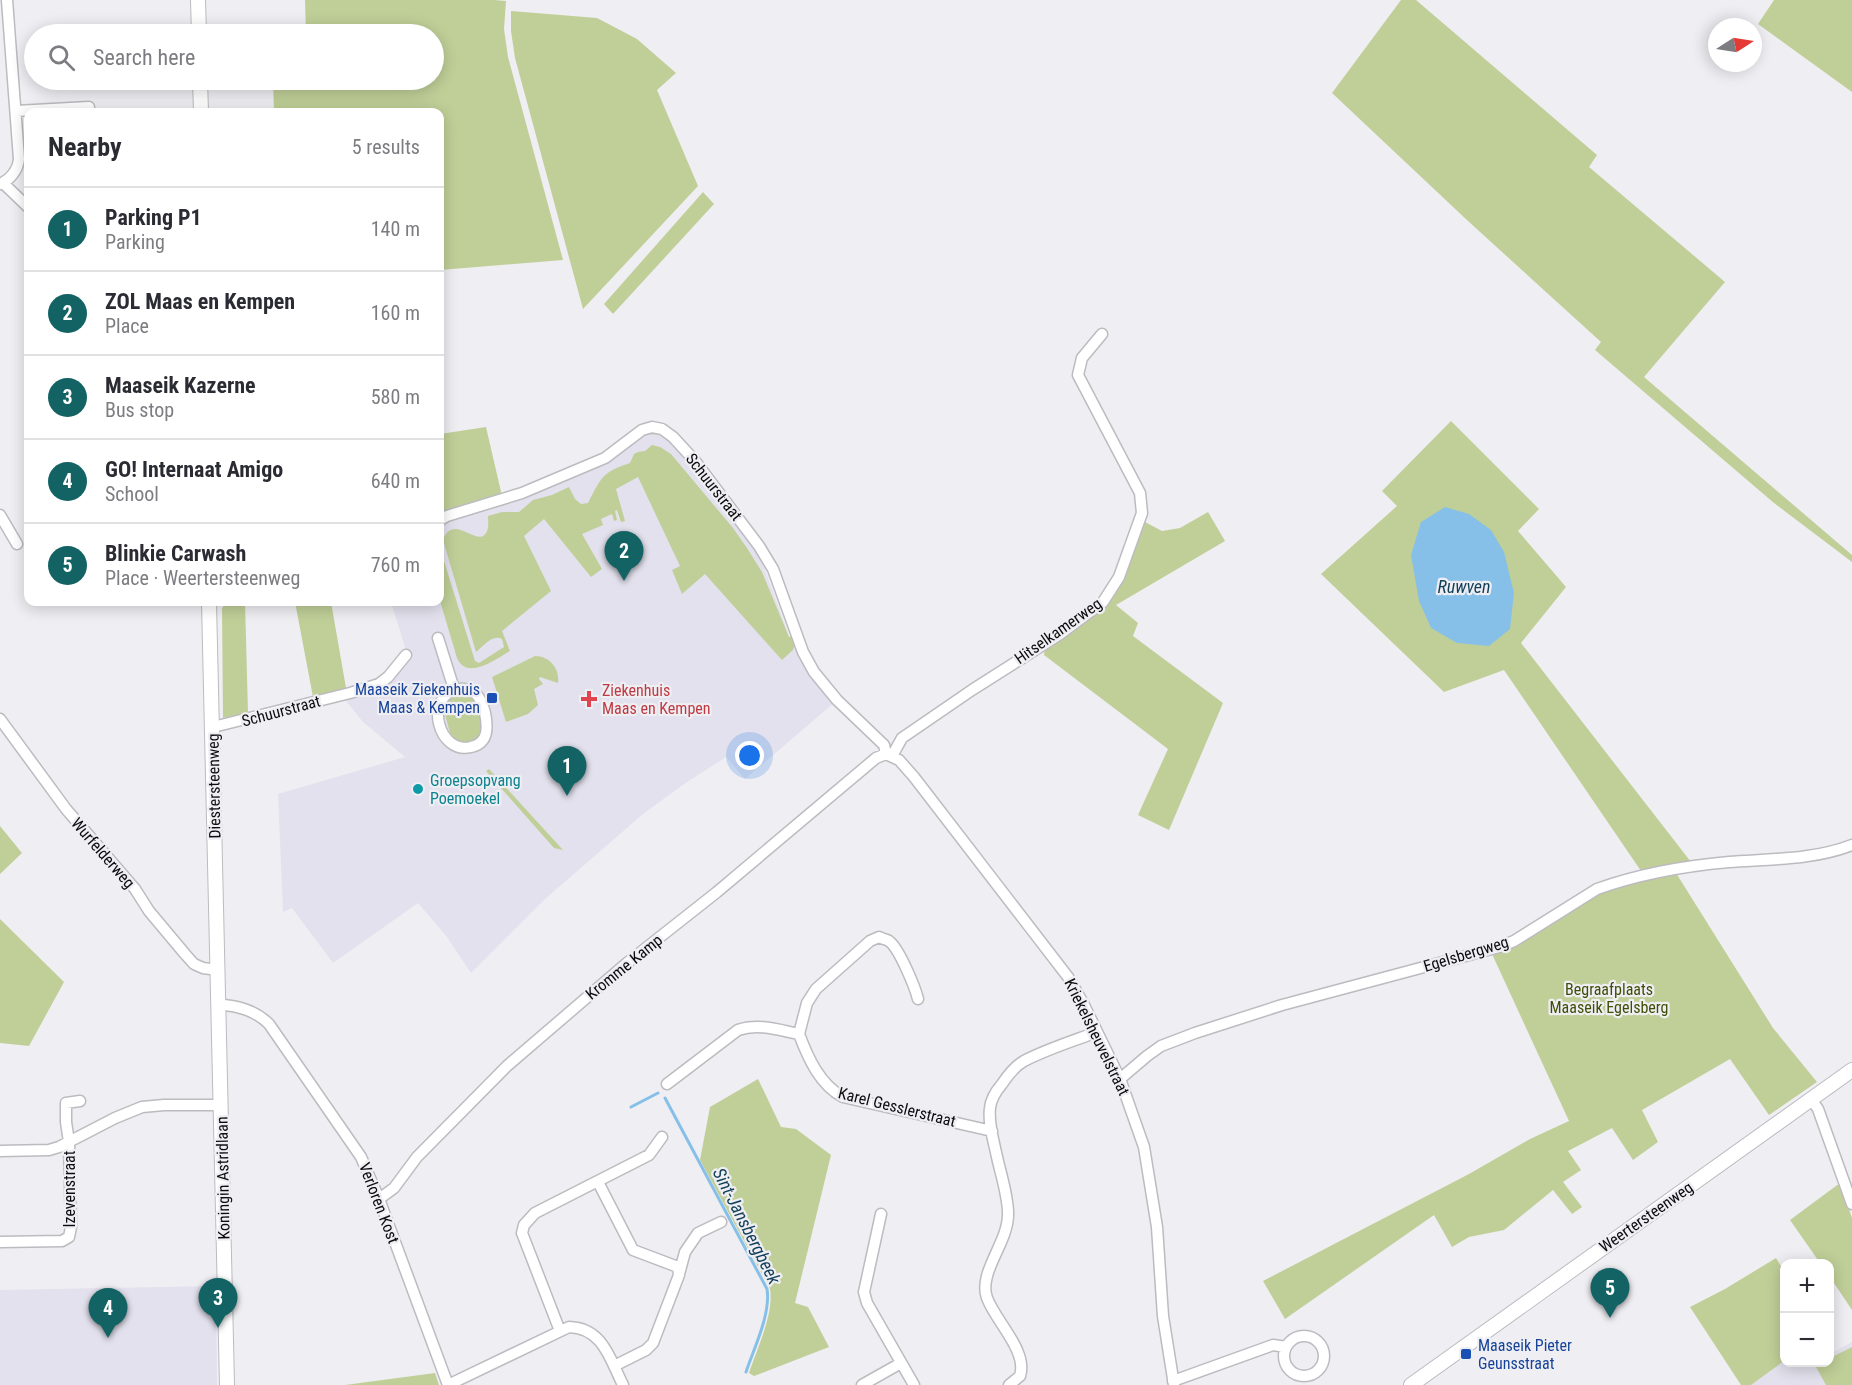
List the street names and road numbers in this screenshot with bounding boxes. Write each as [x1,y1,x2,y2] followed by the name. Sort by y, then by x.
[682,449,746,525] street label: Schuurstraat
[1011,594,1105,668] street label: Hitselkamerweg
[240,691,323,731] street label: Schuurstraat
[204,733,224,839] street label: Diestersteenweg
[67,814,139,892] street label: Wurfelderweg
[582,930,666,1004] street label: Kromme Kamp
[1421,932,1511,976] street label: Egelsbergweg
[1060,975,1134,1099] street label: Kriekelsheuvelstraat
[836,1083,958,1131] street label: Karel Gesslerstraat
[212,1116,234,1240] street label: Koningin Astridlaan
[60,1150,79,1227] street label: Izevenstraat
[355,1160,403,1246] street label: Verloren Kost
[1596,1178,1696,1256] street label: Weertersteenweg

